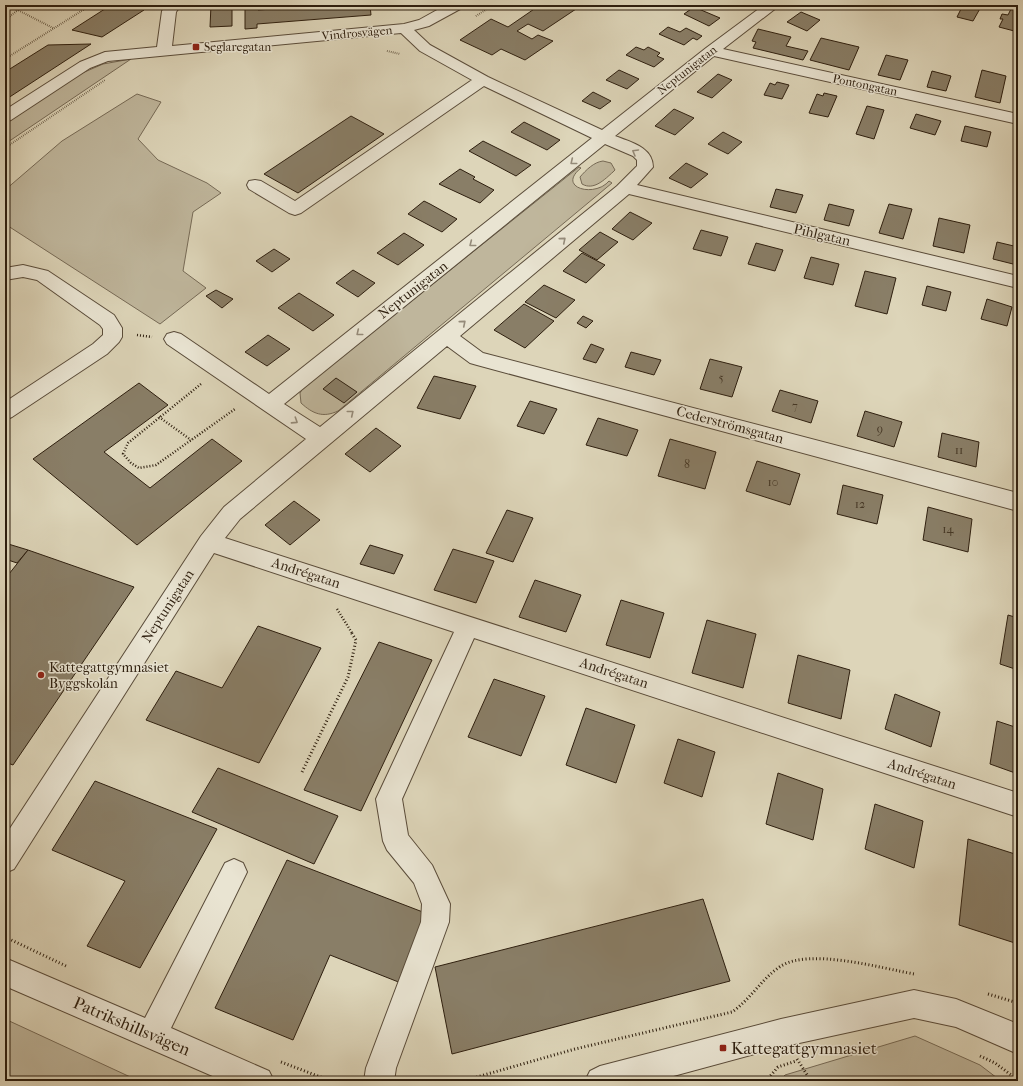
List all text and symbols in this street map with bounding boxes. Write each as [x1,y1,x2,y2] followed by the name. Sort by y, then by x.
[320,23,393,43] street label: Vindrosvägen
[204,40,271,54] place label: Seglaregatan
[191,42,201,52] marker: Seglaregatan
[654,42,720,98] street label: Neptunigatan
[831,71,899,99] street label: Pontongatan
[633,149,640,156] one-way arrow
[570,157,577,164] one-way arrow
[792,220,852,250] street label: Pihlgatan
[558,237,566,244] one-way arrow
[469,239,476,246] one-way arrow
[375,258,451,322] street label: Neptunigatan
[459,321,466,328] one-way arrow
[356,328,363,335] one-way arrow
[718,371,724,385] house number: 5
[792,399,798,413] house number: 7
[675,403,785,447] street label: Cederströmsgatan
[347,411,354,418] one-way arrow
[291,416,298,424] one-way arrow
[877,422,883,436] house number: 9
[955,443,963,457] house number: 11
[684,457,690,471] house number: 8
[768,475,778,489] house number: 10
[855,497,865,511] house number: 12
[942,522,955,536] house number: 14
[269,554,342,592] street label: Andrégatan
[138,566,198,646] street label: Neptunigatan
[577,654,650,692] street label: Andrégatan
[49,659,169,692] place label: Kattegattgymnasiet Byggskolan
[36,670,46,680] marker: Kattegattgymnasiet Byggskolan
[885,755,958,793] street label: Andrégatan
[71,992,194,1060] street label: Patrikshillsvägen
[731,1038,877,1058] place label: Kattegattgymnasiet
[718,1043,728,1053] marker: Kattegattgymnasiet

